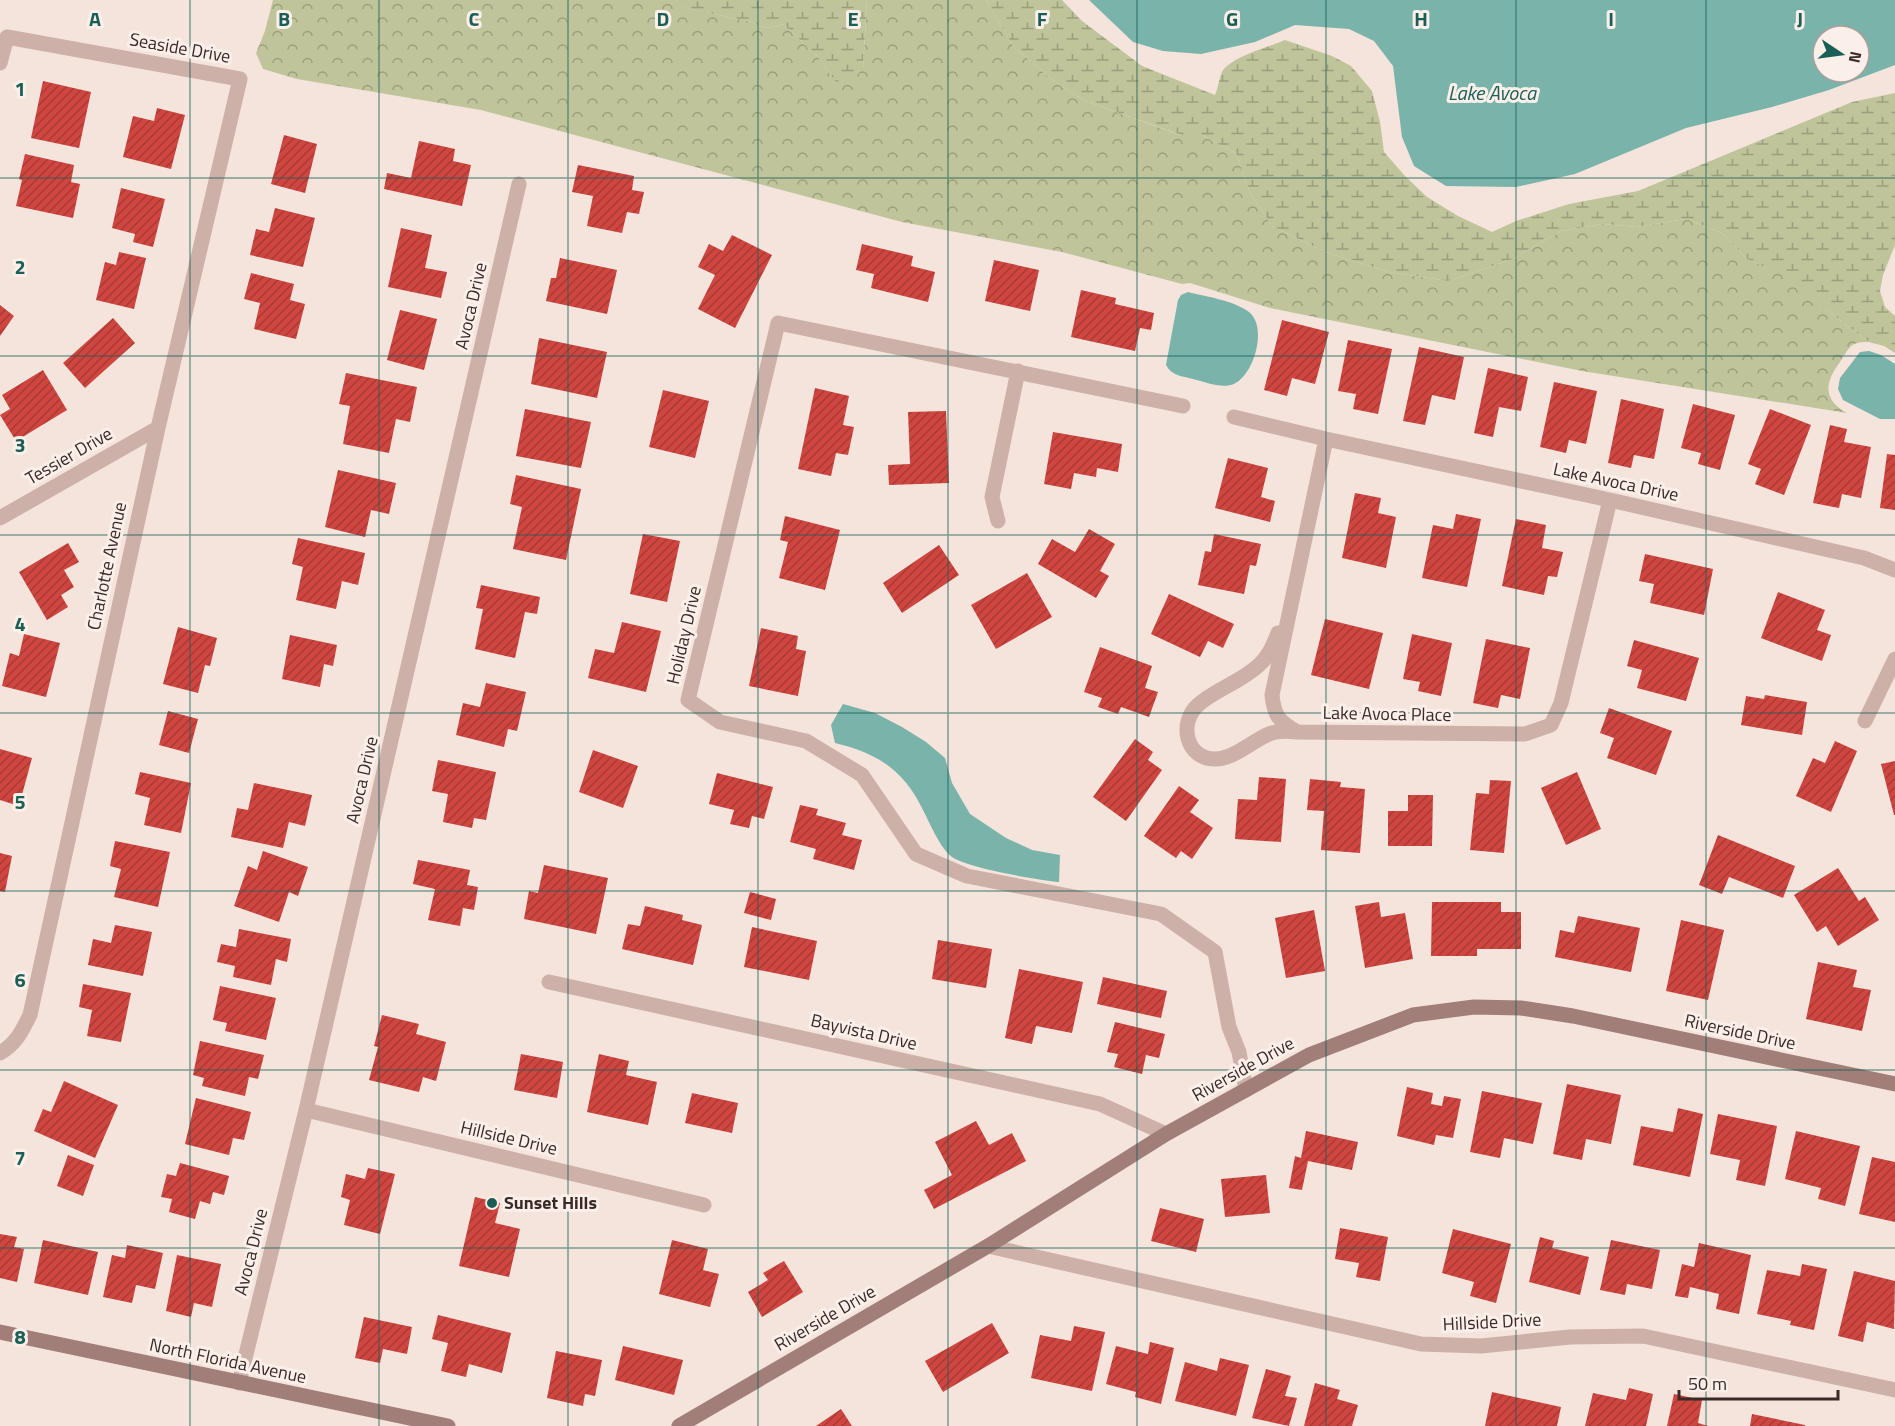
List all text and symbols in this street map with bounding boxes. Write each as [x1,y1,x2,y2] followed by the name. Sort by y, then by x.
[89,3,101,34] text: A
[278,3,290,34] text: B
[469,3,480,34] text: C
[657,3,669,34] text: D
[847,3,859,34] text: E
[1037,3,1048,34] text: F
[1226,3,1238,34] text: G
[1414,3,1428,34] text: H
[1608,3,1614,34] text: I
[1797,3,1803,34] text: J
[1811,24,1871,84] north arrow
[127,25,233,70] street label: Seaside Drive
[1843,49,1869,65] text: N
[14,73,26,104] text: 1
[1448,77,1537,108] water label: Lake Avoca
[14,251,26,282] text: 2
[447,260,494,352] street label: Avoca Drive
[20,420,117,491] street label: Tessier Drive
[14,429,26,460] text: 3
[1551,455,1681,508] street label: Lake Avoca Drive
[80,499,133,632] street label: Charlotte Avenue
[659,583,708,687] street label: Holiday Drive
[14,608,26,639] text: 4
[1322,699,1452,728] street label: Lake Avoca Place
[338,734,385,826] street label: Avoca Drive
[14,786,26,817] text: 5
[14,964,26,995] text: 6
[808,1006,920,1057] street label: Bayvista Drive
[1682,1007,1798,1056] street label: Riverside Drive
[1187,1029,1299,1108] street label: Riverside Drive
[458,1113,560,1162] street label: Hillside Drive
[14,1142,26,1173] text: 7
[504,1189,597,1216] place label: Sunset Hills
[485,1196,499,1210] marker: Sunset Hills
[227,1206,274,1298] street label: Avoca Drive
[769,1278,880,1358] street label: Riverside Drive
[1442,1305,1542,1338] street label: Hillside Drive
[14,1321,26,1352] text: 8
[147,1331,309,1390] street label: North Florida Avenue
[1679,1363,1838,1401] scale bar
[1688,1370,1727,1397] text: 50 m

